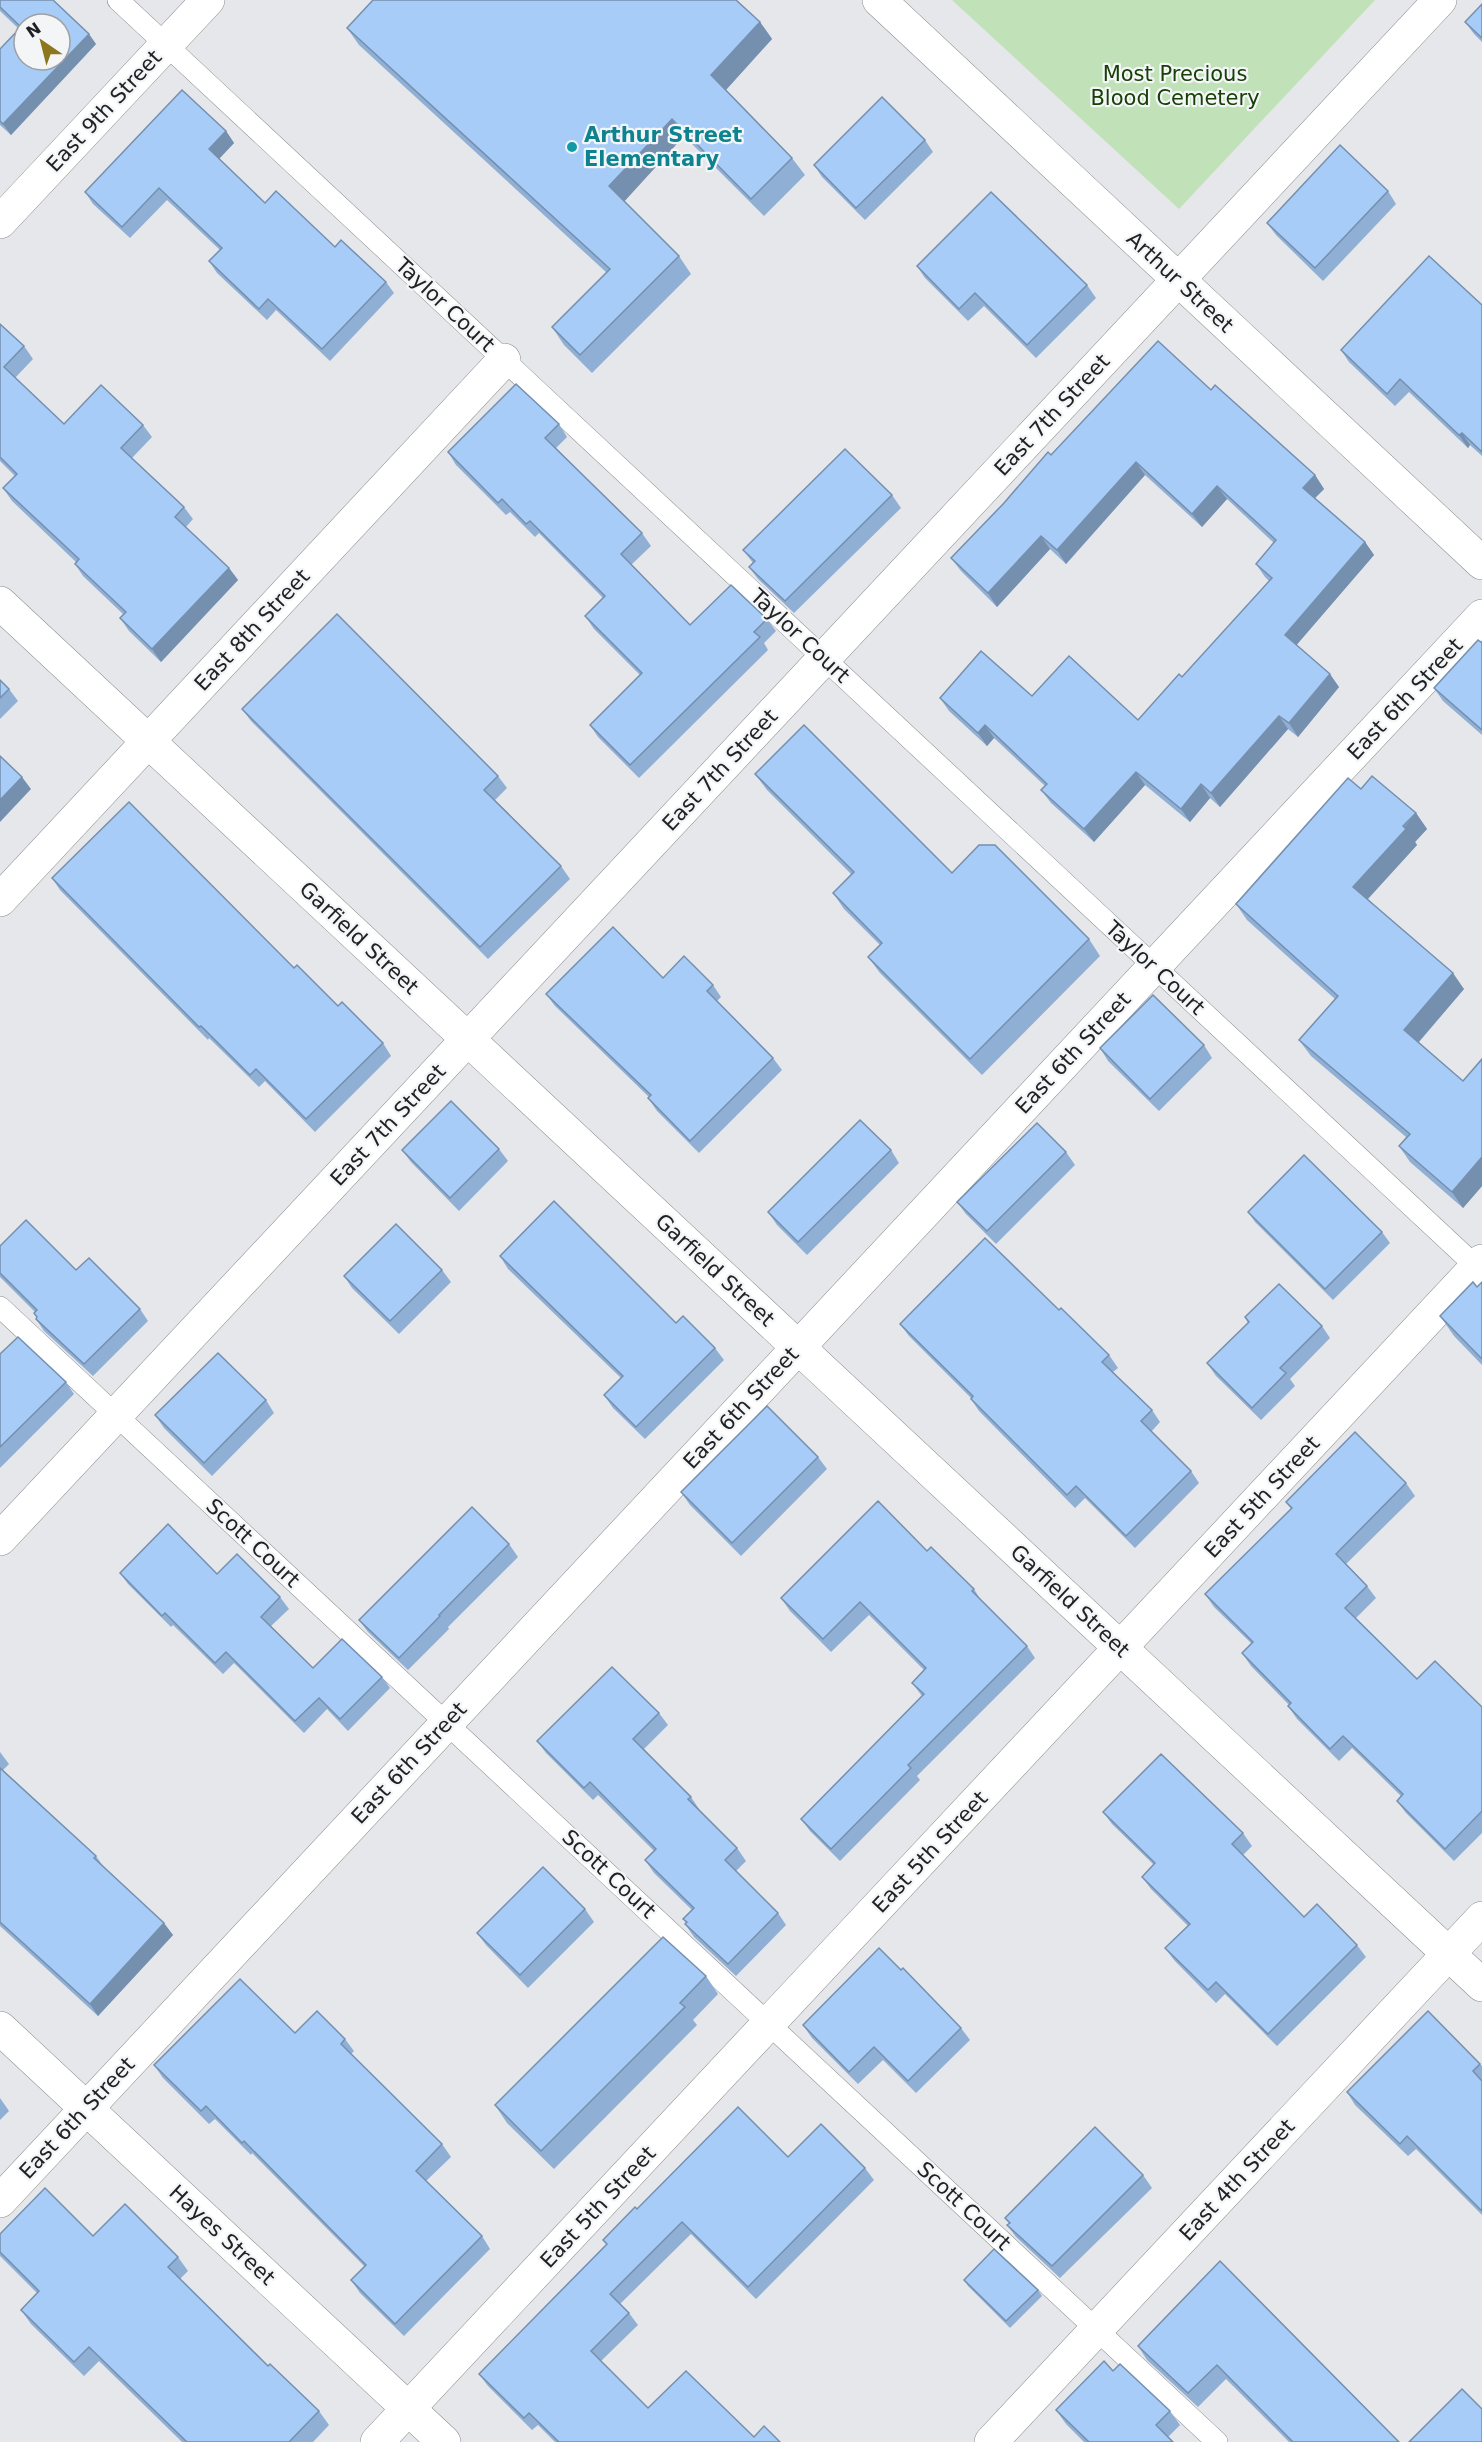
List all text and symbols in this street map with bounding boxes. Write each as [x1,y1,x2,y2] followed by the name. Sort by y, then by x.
[12,12,72,72] north arrow
[23,19,45,42] text: N
[42,45,166,177] street label: East 9th Street
[1090,62,1260,110] park label: Most Precious Blood Cemetery
[584,123,742,171] place label: Arthur Street Elementary
[565,140,579,154] marker: Arthur Street Elementary
[1122,227,1238,337] street label: Arthur Street
[390,252,499,357] street label: Taylor Court
[990,349,1114,481] street label: East 7th Street
[190,564,314,696] street label: East 8th Street
[745,583,854,688] street label: Taylor Court
[1343,633,1467,765] street label: East 6th Street
[658,704,782,836] street label: East 7th Street
[295,877,423,999] street label: Garfield Street
[1100,915,1209,1020] street label: Taylor Court
[1011,987,1135,1119] street label: East 6th Street
[326,1059,450,1191] street label: East 7th Street
[651,1209,779,1331] street label: Garfield Street
[679,1342,803,1474] street label: East 6th Street
[1200,1431,1324,1563] street label: East 5th Street
[201,1494,305,1592] street label: Scott Court
[1006,1540,1134,1662] street label: Garfield Street
[347,1697,471,1829] street label: East 6th Street
[868,1786,992,1918] street label: East 5th Street
[557,1825,661,1923] street label: Scott Court
[15,2052,139,2184] street label: East 6th Street
[1175,2114,1299,2246] street label: East 4th Street
[536,2141,660,2273] street label: East 5th Street
[912,2157,1016,2255] street label: Scott Court
[164,2180,280,2290] street label: Hayes Street

